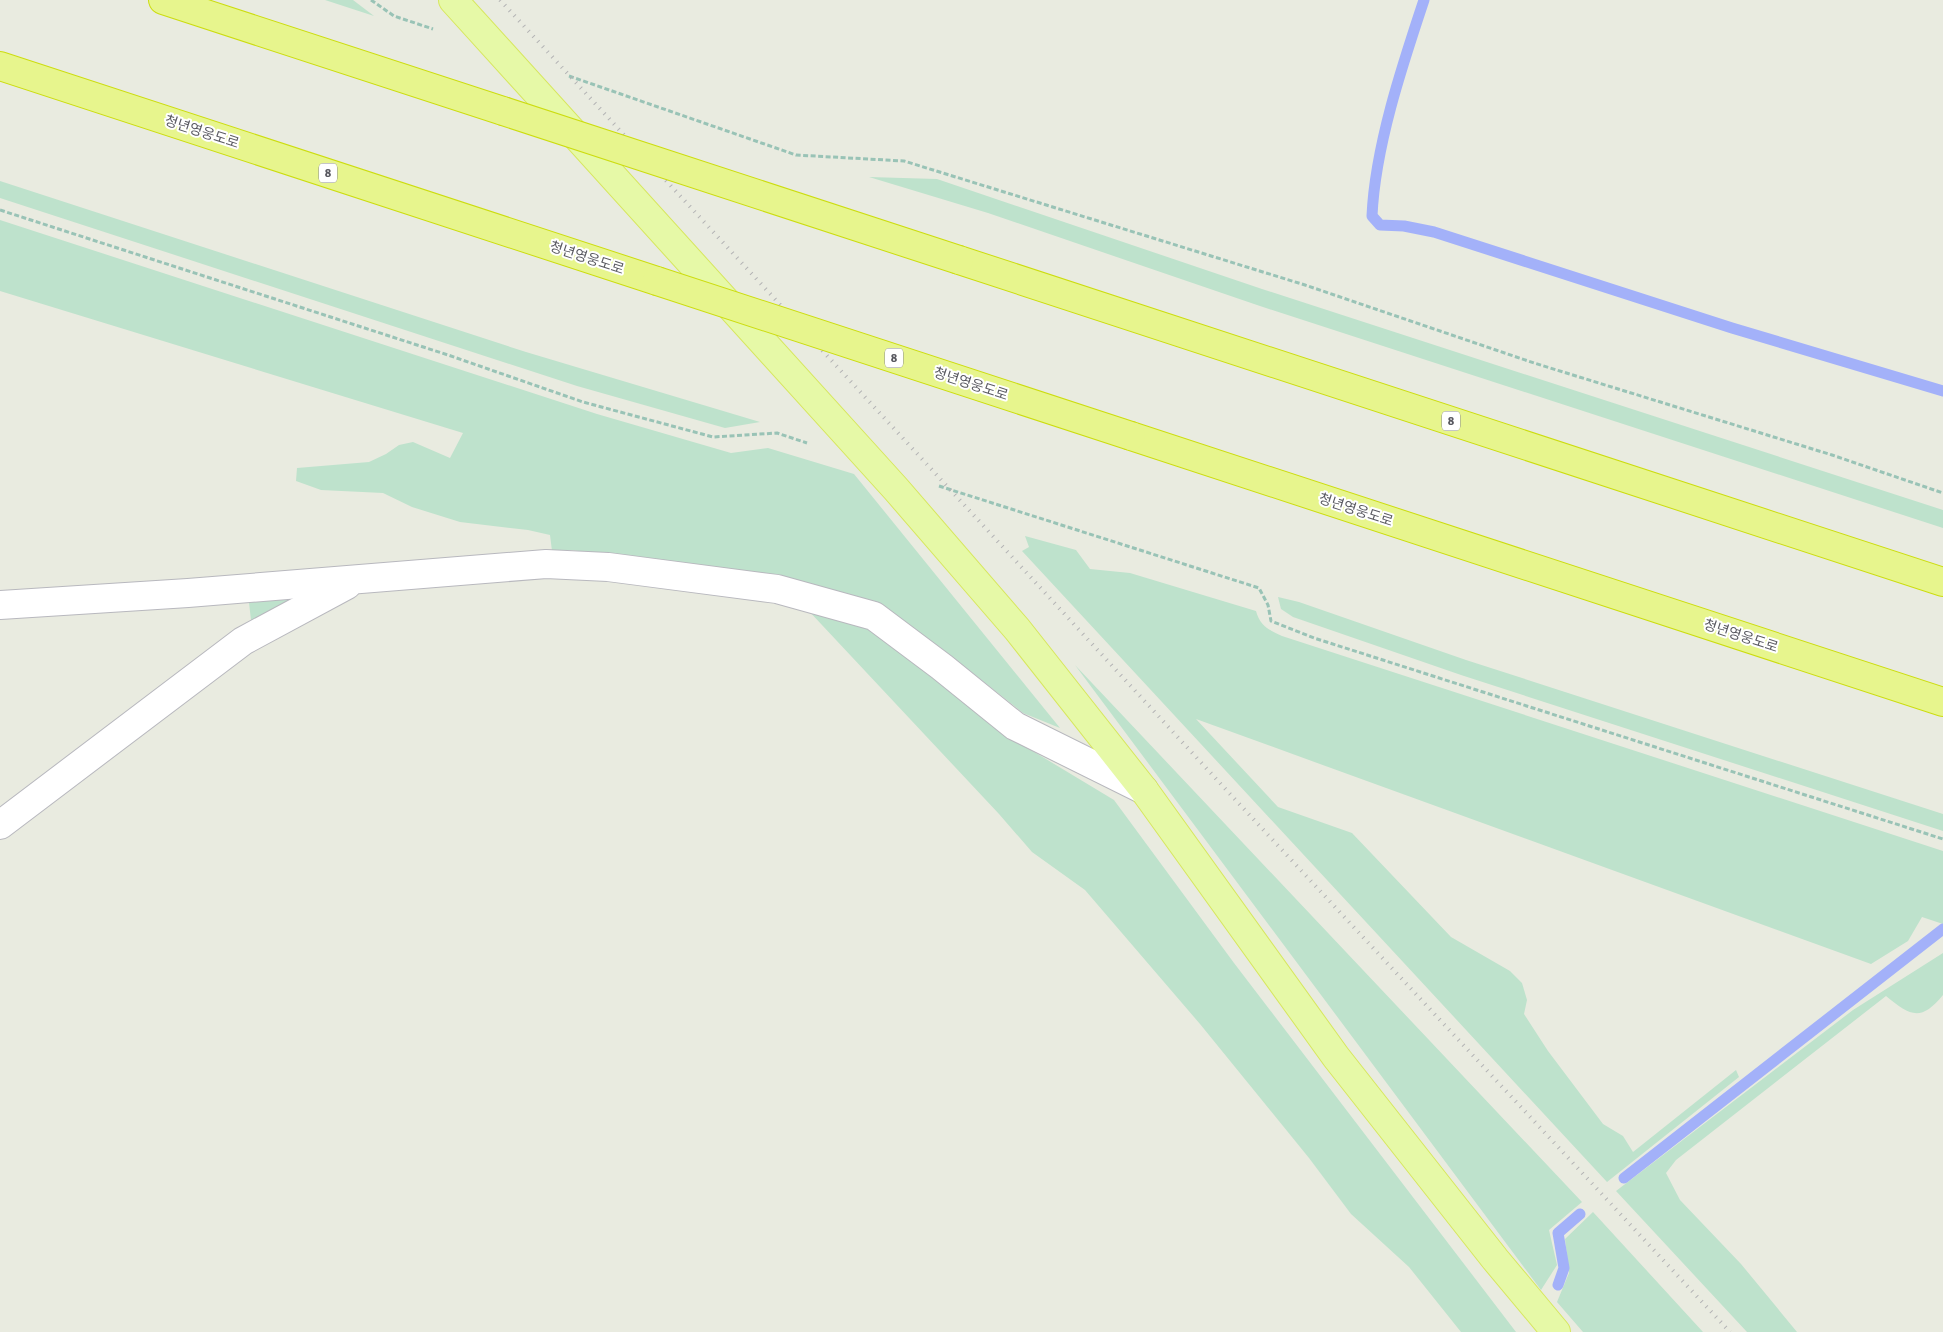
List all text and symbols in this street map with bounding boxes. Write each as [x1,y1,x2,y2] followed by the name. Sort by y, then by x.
[163,112,241,152] street label: 청년영웅도로
[319,164,337,182] road number: 8
[548,238,626,278] street label: 청년영웅도로
[885,348,903,368] road number: 8
[932,364,1010,404] street label: 청년영웅도로
[1442,412,1460,431] road number: 8
[1317,490,1395,530] street label: 청년영웅도로
[1702,616,1780,656] street label: 청년영웅도로

